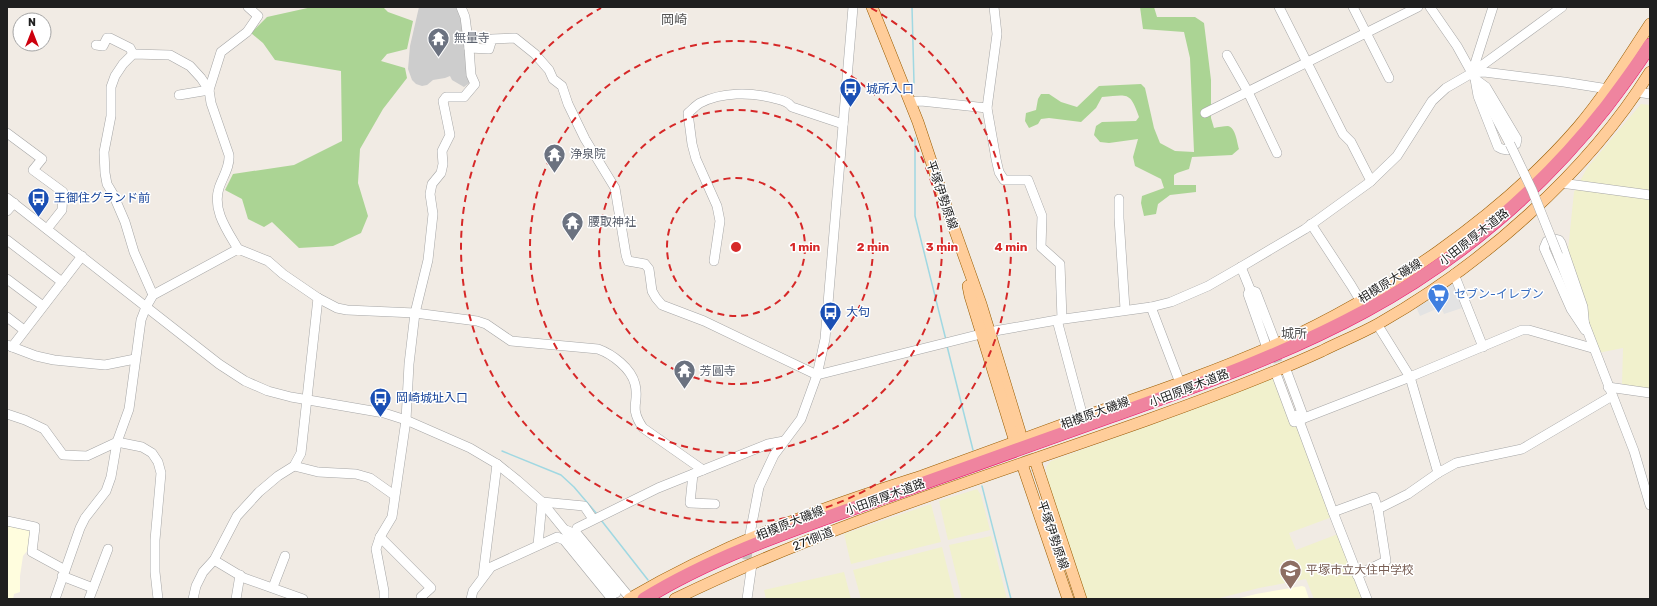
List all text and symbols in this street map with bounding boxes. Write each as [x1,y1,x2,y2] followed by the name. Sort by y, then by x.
[12,12,52,52] north arrow
[661,12,687,27] district label: 岡崎
[28,16,36,29] text: N
[425,25,451,58] temple icon: 無量寺
[454,31,490,45] place label: 無量寺
[837,76,863,109] bus stop icon: 城所入口
[866,82,914,96] place label: 城所入口
[542,141,568,174] temple icon: 浄泉院
[570,147,606,161] place label: 浄泉院
[924,159,960,231] street label: 平塚伊勢原線
[25,185,51,218] bus stop icon: 王御住グランド前
[54,191,150,205] place label: 王御住グランド前
[1437,206,1511,268] street label: 小田原厚木道路
[559,209,585,242] temple icon: 腰取神社
[588,215,636,229] place label: 腰取神社
[729,240,743,254] centre of rings
[790,240,821,254] text: 1 min
[857,240,890,254] text: 2 min
[926,240,959,254] text: 3 min
[995,240,1028,254] text: 4 min
[1356,256,1424,306] street label: 相模原大磯線
[1425,281,1451,314] supermarket icon: セブン-イレブン
[1454,287,1544,301] place label: セブン-イレブン
[818,299,844,332] bus stop icon: 大句
[846,305,870,319] place label: 大句
[1281,326,1307,341] district label: 城所
[672,358,698,391] temple icon: 芳圓寺
[700,364,736,378] place label: 芳圓寺
[1147,366,1231,410] street label: 小田原厚木道路
[367,385,393,418] bus stop icon: 岡崎城址入口
[396,391,468,405] place label: 岡崎城址入口
[1059,394,1131,432] street label: 相模原大磯線
[843,476,927,518] street label: 小田原厚木道路
[1035,499,1071,571] street label: 平塚伊勢原線
[754,503,826,543] street label: 相模原大磯線
[791,525,835,553] street label: 271側道
[1277,557,1303,590] school or university icon: 平塚市立大住中学校
[1306,563,1414,577] place label: 平塚市立大住中学校

